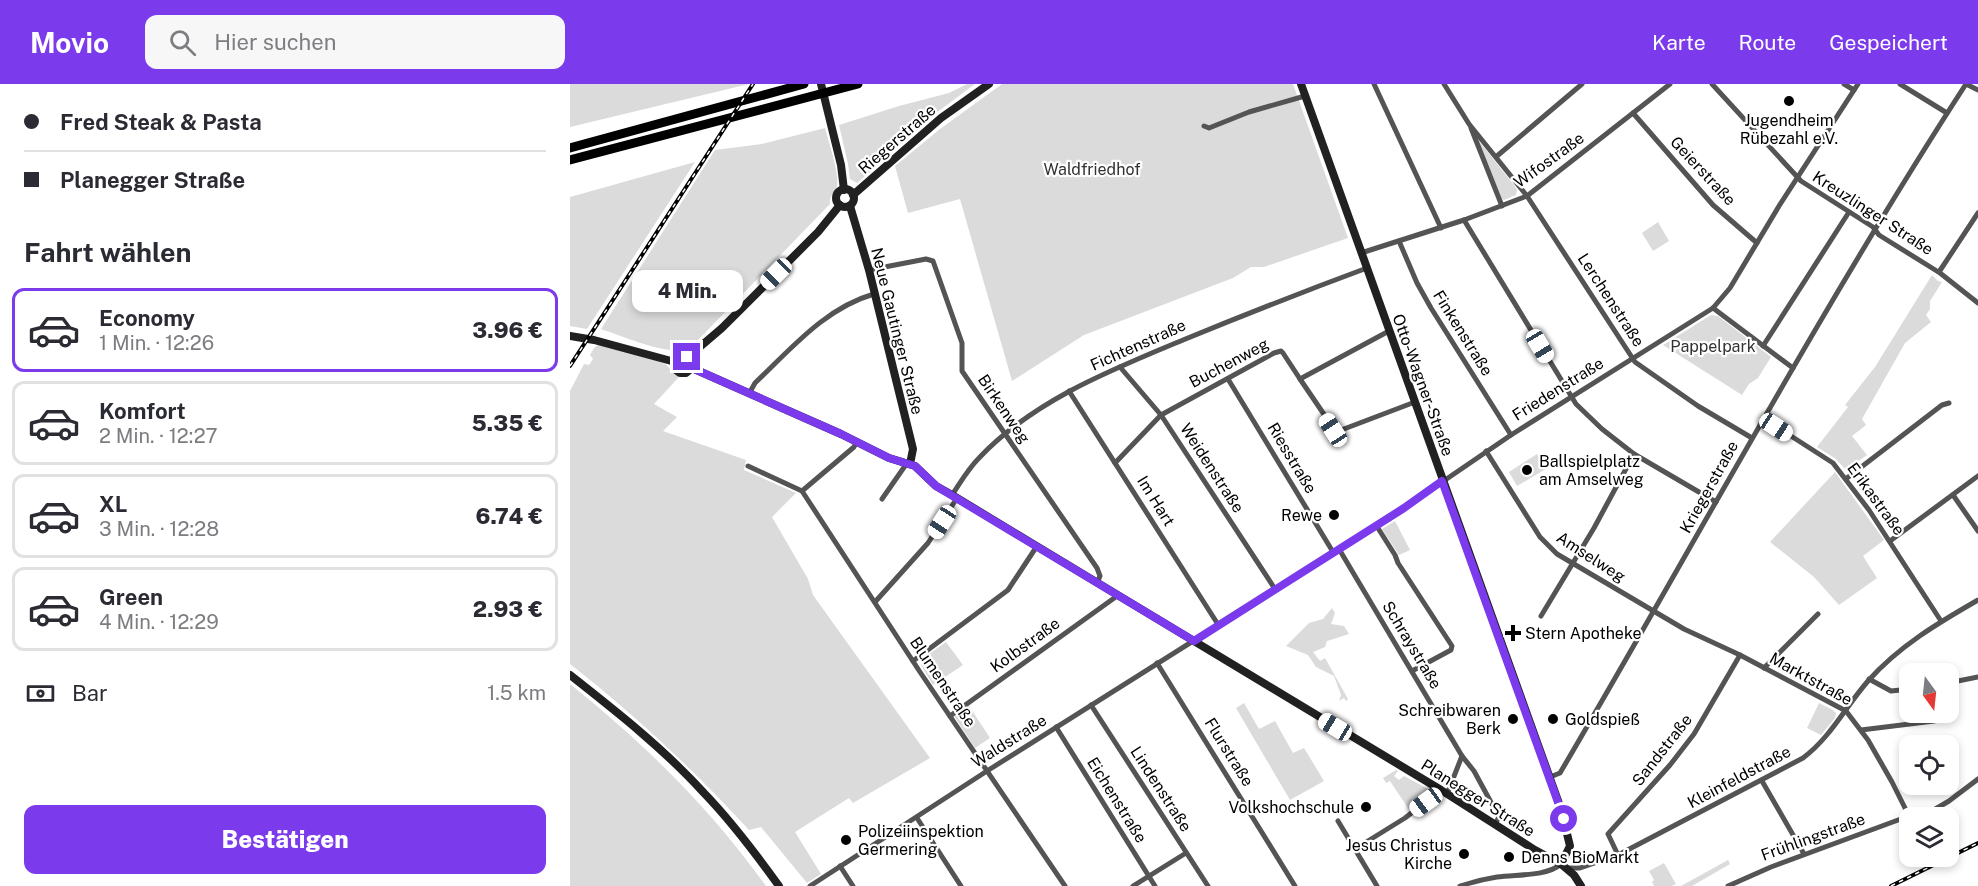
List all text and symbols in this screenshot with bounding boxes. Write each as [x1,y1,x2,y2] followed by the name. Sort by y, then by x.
[145,15,565,69] search box
[30,26,109,59] text: Movio
[166,26,199,59] icon: search
[214,29,336,55] text: Hier suchen
[1652,30,1706,55] text: Karte
[1739,30,1796,55] text: Route
[1829,30,1948,55] text: Gespeichert
[1782,94,1796,108] marker: Jugendheim Rübezahl e.V.
[855,100,939,178] street label: Riegerstraße
[60,109,262,135] text: Fred Steak & Pasta
[1740,111,1838,148] place label: Jugendheim Rübezahl e.V.
[1510,128,1588,192] street label: Wifostraße
[1666,133,1740,209] street label: Geierstraße
[1044,160,1140,179] park label: Waldfriedhof
[60,167,245,193] text: Planegger Straße
[1809,167,1937,259] street label: Kreuzlinger Straße
[24,236,192,268] text: Fahrt wählen
[867,246,927,416] street label: Neue Gautinger Straße
[1574,250,1648,350] street label: Lerchenstraße
[757,255,795,293] car
[632,270,742,312] callout: 4 Min.
[658,279,717,303] text: 4 Min.
[1429,287,1497,379] street label: Finkenstraße
[27,303,81,357] icon: car
[99,305,195,331] text: Economy
[1388,311,1458,459] street label: Otto-Wagner-Straße
[1087,315,1189,375] street label: Fichtenstraße
[472,317,543,343] text: 3.96 €
[1523,326,1557,366] car
[99,331,214,355] text: 1 Min. · 12:26
[1186,334,1272,392] street label: Buchenweg
[1670,337,1756,356] park label: Pappelpark
[673,343,700,370] route end
[1509,353,1607,425] street label: Friedenstraße
[974,371,1034,447] street label: Birkenweg
[27,396,81,450] icon: car
[99,398,186,424] text: Komfort
[472,410,543,436] text: 5.35 €
[1316,410,1350,450] car
[1756,410,1796,444] car
[1263,419,1321,497] street label: Riesstraße
[1176,420,1248,516] street label: Weidenstraße
[99,424,218,448] text: 2 Min. · 12:27
[1676,438,1742,536] street label: Kriegerstraße
[1539,452,1644,489] place label: Ballspielplatz am Amselweg
[1843,459,1909,539] street label: Erikastraße
[1520,463,1534,477] marker: Ballspielplatz am Amselweg
[1133,472,1179,530] street label: Im Hart
[27,489,81,543] icon: car
[99,491,127,517] text: XL
[925,502,959,542] car
[476,503,543,529] text: 6.74 €
[1281,506,1322,525] place label: Rewe
[1327,508,1341,522] marker: Rewe
[99,517,219,541] text: 3 Min. · 12:28
[1553,528,1629,586] street label: Amselweg
[27,582,81,636] icon: car
[99,584,163,610] text: Green
[473,596,543,622] text: 2.93 €
[1378,598,1446,692] street label: Schraystraße
[99,610,219,634] text: 4 Min. · 12:29
[987,613,1063,677] street label: Kolbstraße
[1525,624,1642,643] place label: Stern Apotheke
[1506,626,1520,640] marker: Stern Apotheke
[906,633,980,731] street label: Blumenstraße
[1766,648,1856,710] street label: Marktstraße
[1899,663,1959,723] north arrow
[1899,663,1959,867] map controls
[24,677,57,710] icon: cash
[72,680,108,706] text: Bar
[487,681,546,705] text: 1.5 km
[1398,701,1501,738] place label: Schreibwaren Berk
[968,710,1050,772] street label: Waldstraße
[1315,710,1355,744] car
[1565,710,1640,729] place label: Goldspieß
[1628,710,1696,790] street label: Sandstraße
[1506,712,1520,726] marker: Schreibwaren Berk
[1546,712,1560,726] marker: Goldspieß
[1201,714,1257,790] street label: Flurstraße
[1899,735,1959,795] button: locate
[1684,742,1794,812] street label: Kleinfeldstraße
[1126,743,1196,835] street label: Lindenstraße
[1083,754,1151,846] street label: Eichenstraße
[1418,755,1538,841] street label: Planegger Straße
[1406,784,1446,820] car
[1228,798,1354,817] place label: Volkshochschule
[1359,800,1373,814] marker: Volkshochschule
[24,805,546,874] button: Bestätigen
[1550,805,1577,832] route start
[1899,807,1959,867] button: layers
[1758,809,1868,865] street label: Frühlingstraße
[858,822,984,859] place label: Polizeiinspektion Germering
[839,833,853,847] marker: Polizeiinspektion Germering
[1346,836,1452,873] place label: Jesus Christus Kirche
[1457,847,1471,861] marker: Jesus Christus Kirche
[1521,848,1639,867] place label: Denns BioMarkt
[1502,850,1516,864] marker: Denns BioMarkt

